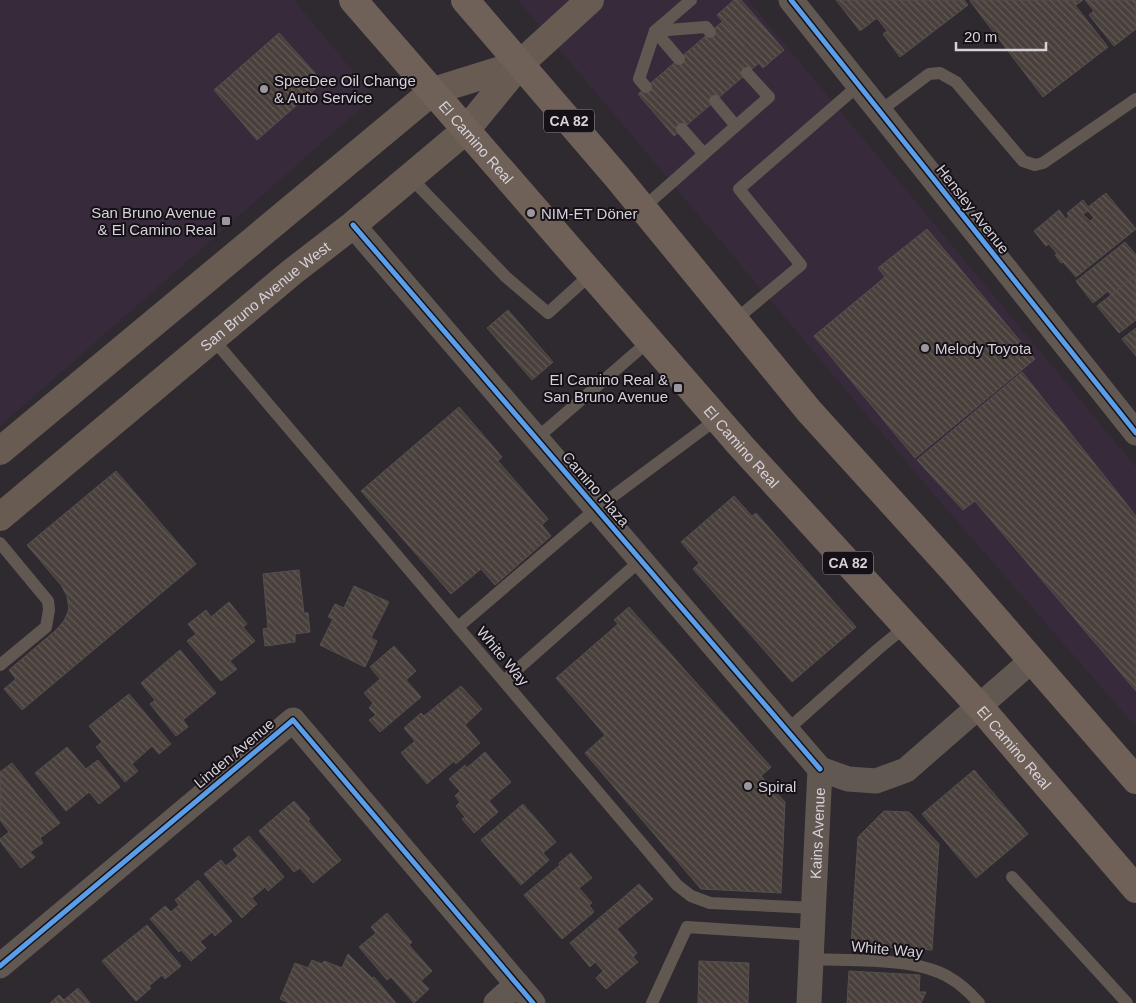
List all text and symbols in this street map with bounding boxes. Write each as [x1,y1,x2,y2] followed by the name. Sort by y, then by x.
[956,20,1046,52] scale bar
[964,28,997,45] text: 20 m
[274,72,416,106] place label: SpeeDee Oil Change & Auto Service
[258,83,270,95] marker: SpeeDee Oil Change & Auto Service
[436,97,517,187] street label: El Camino Real
[544,110,594,132] road number: CA 82
[933,161,1013,257] street label: Hensley Avenue
[91,204,216,238] place label: San Bruno Avenue & El Camino Real
[541,205,637,222] place label: NIM-ET Döner
[525,207,537,219] marker: NIM-ET Döner
[220,215,232,227] marker: San Bruno Avenue & El Camino Real
[196,237,334,354] street label: San Bruno Avenue West
[935,340,1032,357] place label: Melody Toyota
[919,342,931,354] marker: Melody Toyota
[543,371,668,405] place label: El Camino Real & San Bruno Avenue
[672,382,684,394] marker: El Camino Real & San Bruno Avenue
[701,402,783,491] street label: El Camino Real
[559,448,633,530] street label: Camino Plaza
[823,552,873,574] road number: CA 82
[473,623,533,689] street label: White Way
[974,702,1055,792] street label: El Camino Real
[191,715,277,791] street label: Linden Avenue
[758,778,796,795] place label: Spiral
[742,780,754,792] marker: Spiral
[806,787,828,879] street label: Kains Avenue
[850,937,924,961] street label: White Way

